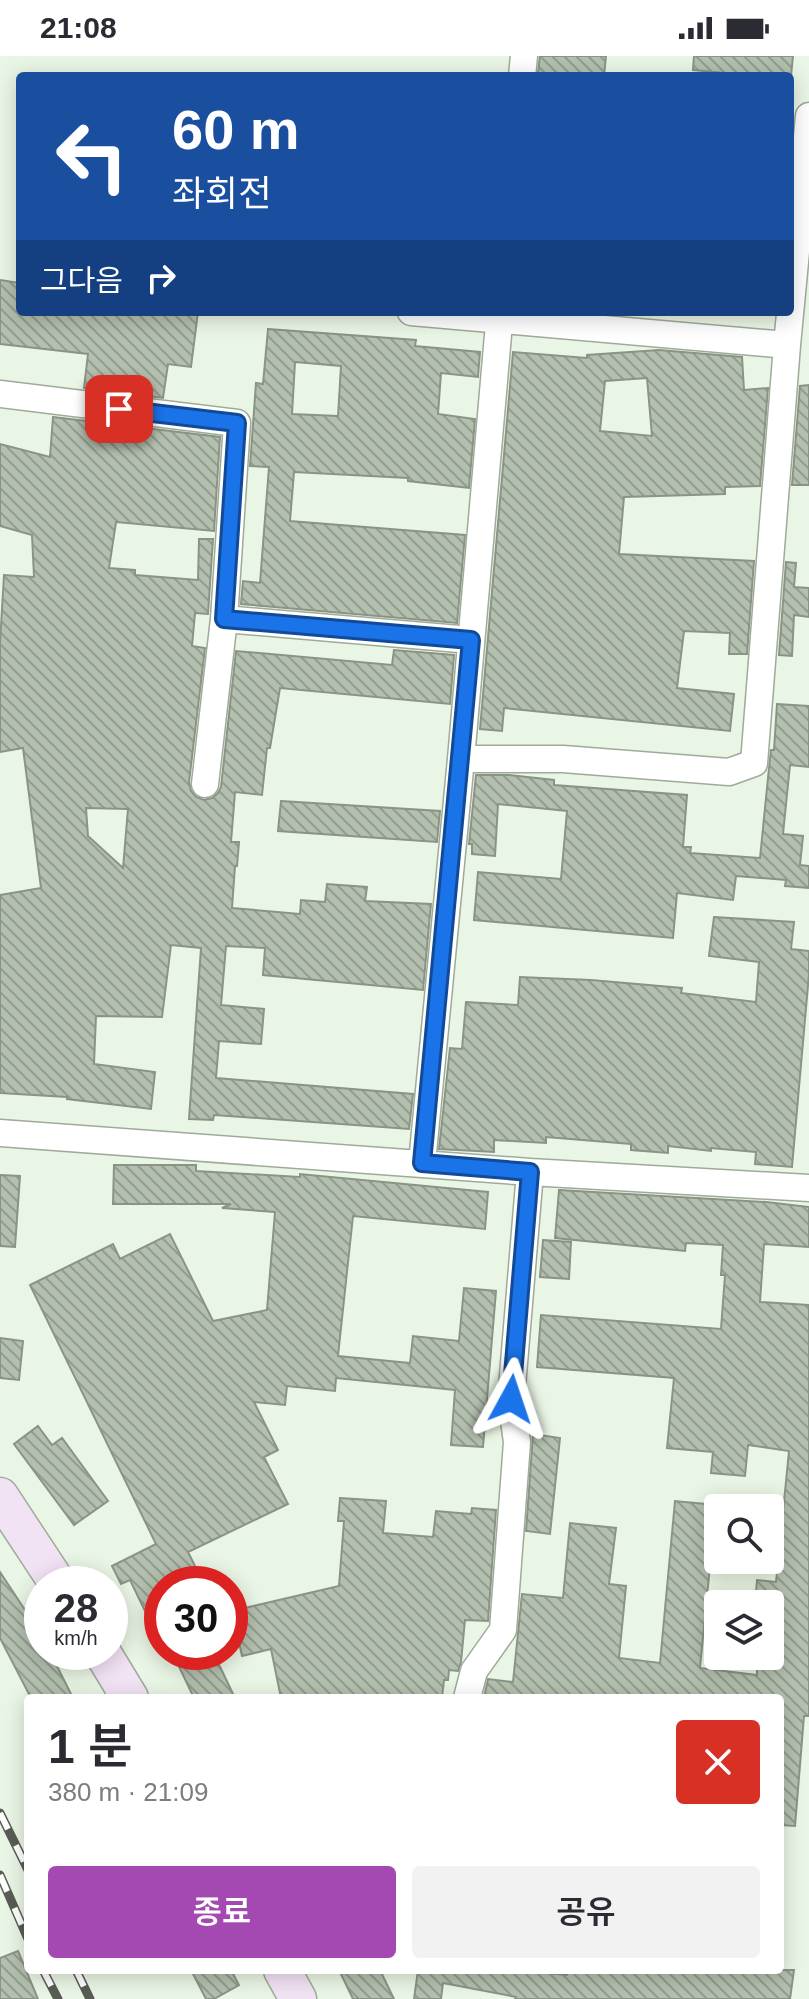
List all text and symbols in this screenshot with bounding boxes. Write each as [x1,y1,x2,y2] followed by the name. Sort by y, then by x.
[40,11,117,44] text: 21:08
[172,98,300,161] text: 60 m
[40,104,144,208] icon: left
[172,173,271,214] text: 좌회전
[139,256,183,300] icon: right
[40,264,123,297] text: 그다음
[85,375,153,443] pin
[97,387,141,431] icon: arrive
[469,1357,553,1441] position arrow
[704,1494,784,1670] map controls
[704,1494,784,1574] button: search
[144,1566,248,1670] speed limit sign: 30
[54,1586,98,1630] text: 28
[704,1590,784,1670] button: layers
[54,1627,98,1649] text: km/h
[48,1720,132,1773] text: 1 분
[676,1720,760,1804] button: close
[48,1777,208,1807] text: 380 m · 21:09
[48,1866,396,1958] button: 종료
[412,1866,760,1958] button: 공유

